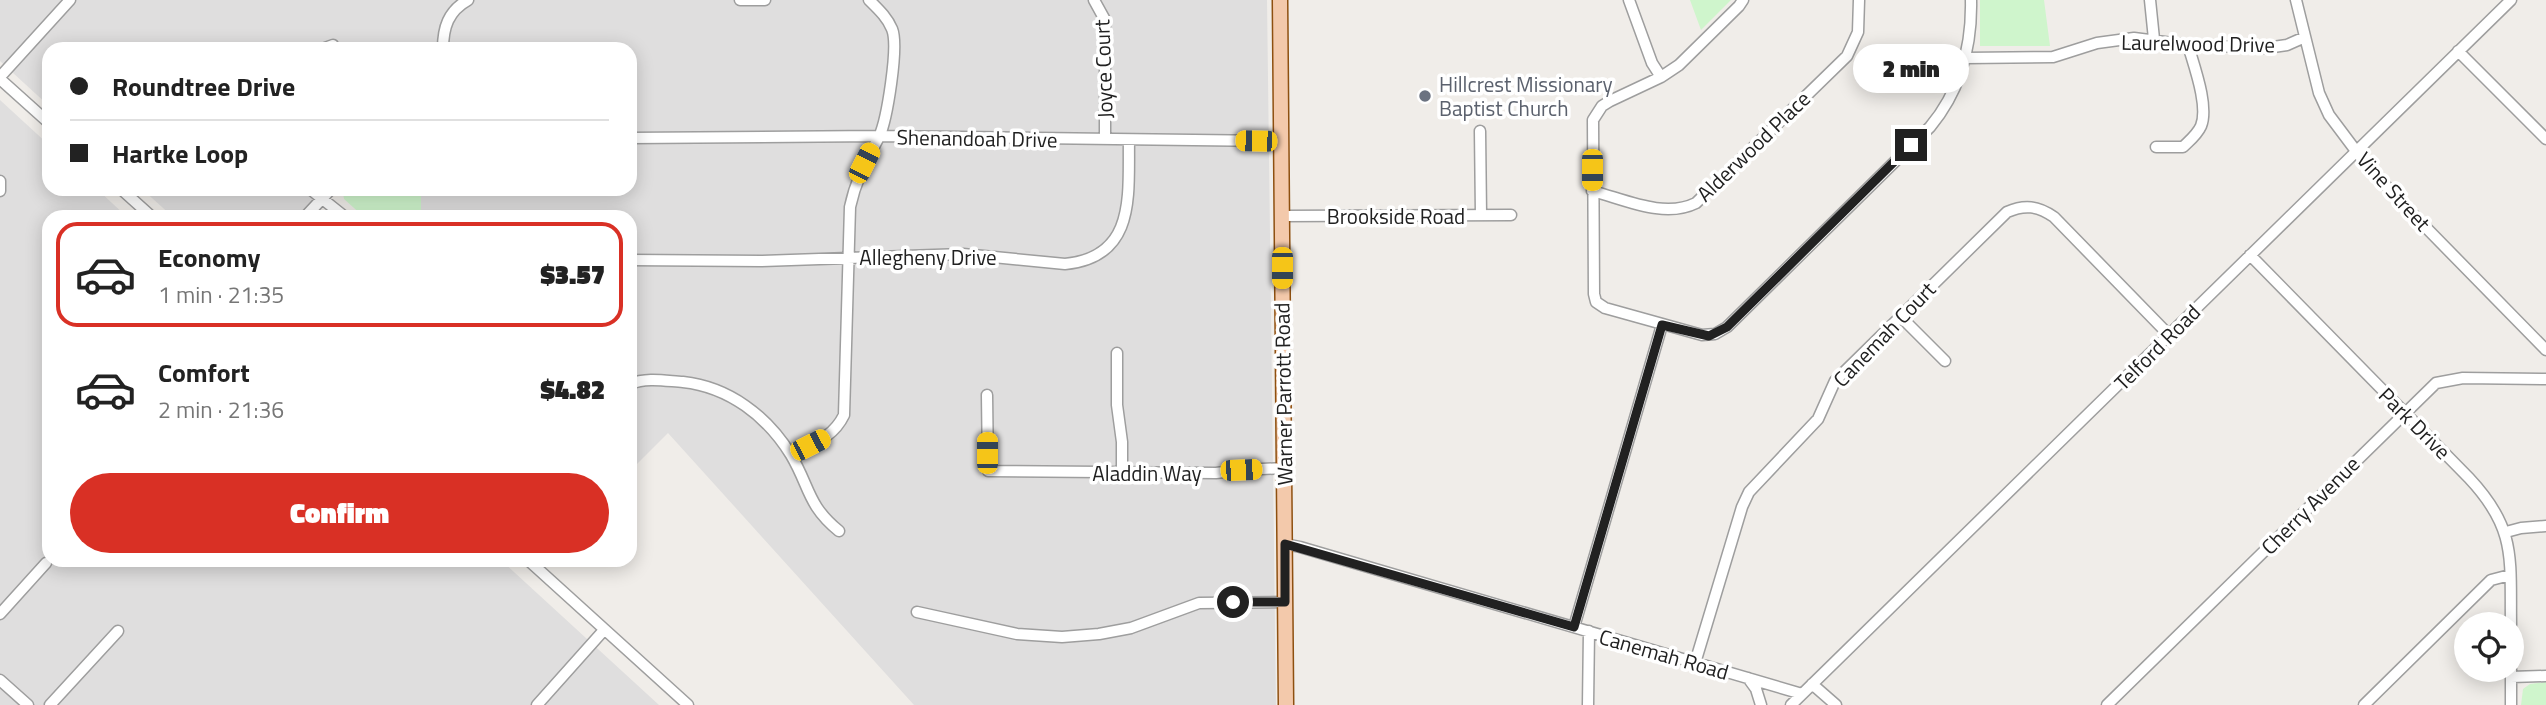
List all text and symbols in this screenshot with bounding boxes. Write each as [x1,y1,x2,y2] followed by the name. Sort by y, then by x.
[1085,18,1121,119] street label: Joyce Court
[2121,26,2275,60] street label: Laurelwood Drive
[1853,44,1969,92] callout: 2 min
[1882,51,1940,86] text: 2 min
[112,67,295,106] text: Roundtree Drive
[1439,68,1613,124] place label: Hillcrest Missionary Baptist Church
[1689,83,1817,209] street label: Alderwood Place
[1417,88,1433,104] marker: Hillcrest Missionary Baptist Church
[896,121,1058,155] street label: Shenandoah Drive
[1895,129,1927,161] route end
[1235,130,1278,152] car
[112,134,248,173] text: Hartke Loop
[846,140,883,186] car
[2350,144,2439,238] street label: Vine Street
[1582,149,1603,191] car
[1327,200,1465,232] street label: Brookside Road
[158,238,260,277] text: Economy
[859,241,997,273] street label: Allegheny Drive
[74,243,137,306] icon: car
[1272,247,1293,289] car
[540,255,605,294] text: $3.57
[1825,274,1943,394] street label: Canemah Court
[158,277,284,312] text: 1 min · 21:35
[2107,297,2207,397] street label: Telford Road
[1265,302,1301,486] street label: Warner Parrott Road
[158,353,250,392] text: Comfort
[74,358,137,421] icon: car
[540,370,605,409] text: $4.82
[2372,380,2458,466] street label: Park Drive
[158,392,284,427] text: 2 min · 21:36
[787,426,834,464] car
[977,432,998,474] car
[2253,448,2367,562] street label: Cherry Avenue
[1092,457,1202,489] street label: Aladdin Way
[1220,459,1263,481] car
[70,473,609,553] button: Confirm
[1217,586,1249,618] route start
[2454,612,2524,682] map controls
[2454,612,2524,682] button: locate
[1596,620,1732,688] street label: Canemah Road

